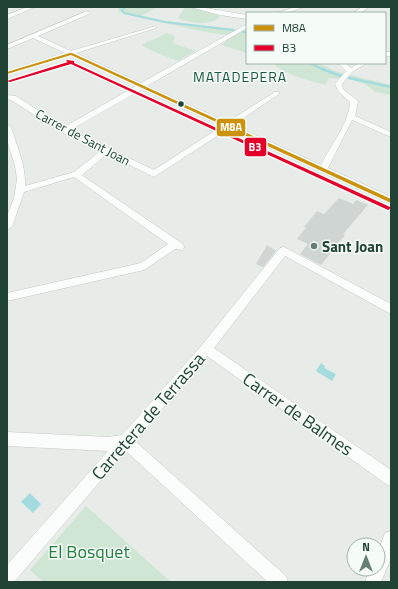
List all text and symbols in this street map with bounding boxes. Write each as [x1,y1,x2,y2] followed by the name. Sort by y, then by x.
[246,12,386,64] legend
[282,18,306,37] text: M8A
[282,38,296,57] text: B3
[193,66,287,87] district label: MATADEPERA
[176,99,186,109] unlabelled marker
[32,104,134,170] street label: Carrer de Sant Joan
[216,118,246,137] line badge: M8A
[220,119,242,135] text: M8A
[244,137,267,157] line badge: B3
[249,139,261,155] text: B3
[322,235,383,258] place label: Sant Joan
[309,241,319,251] marker: Sant Joan
[85,346,211,486] street label: Carretera de Terrassa
[237,366,359,462] street label: Carrer de Balmes
[346,537,386,577] north arrow
[48,538,130,565] park label: El Bosquet
[362,539,370,555] text: N

